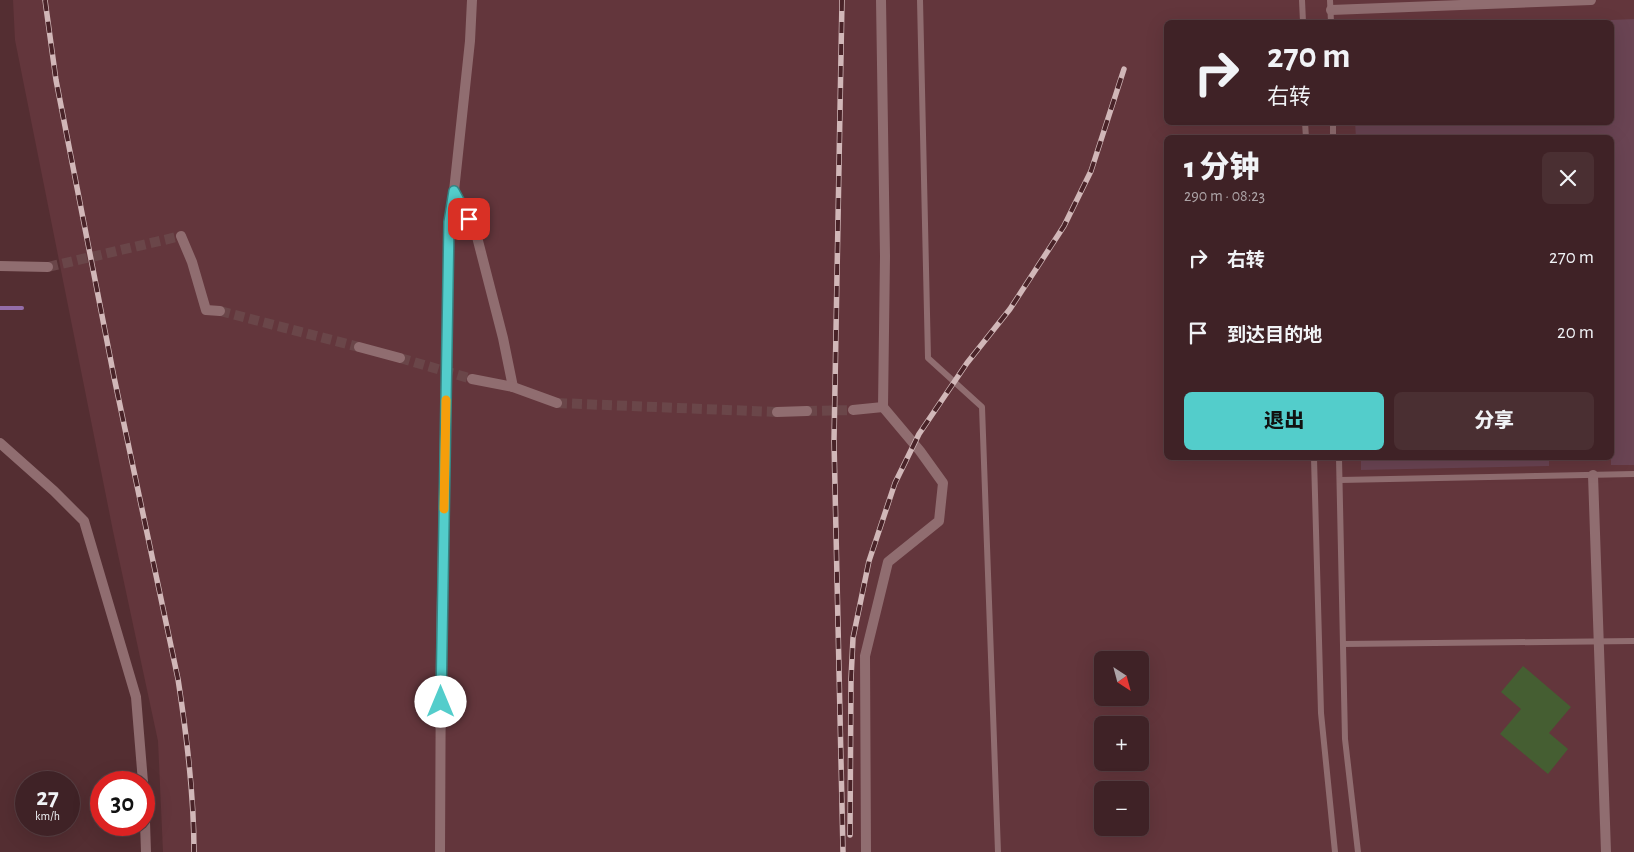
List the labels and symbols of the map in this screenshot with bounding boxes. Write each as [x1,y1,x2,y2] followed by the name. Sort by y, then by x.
[448,198,490,240] pin
[1094,651,1149,706] north arrow
[414,675,466,727] position arrow
[90,771,155,836] speed limit sign: 30

